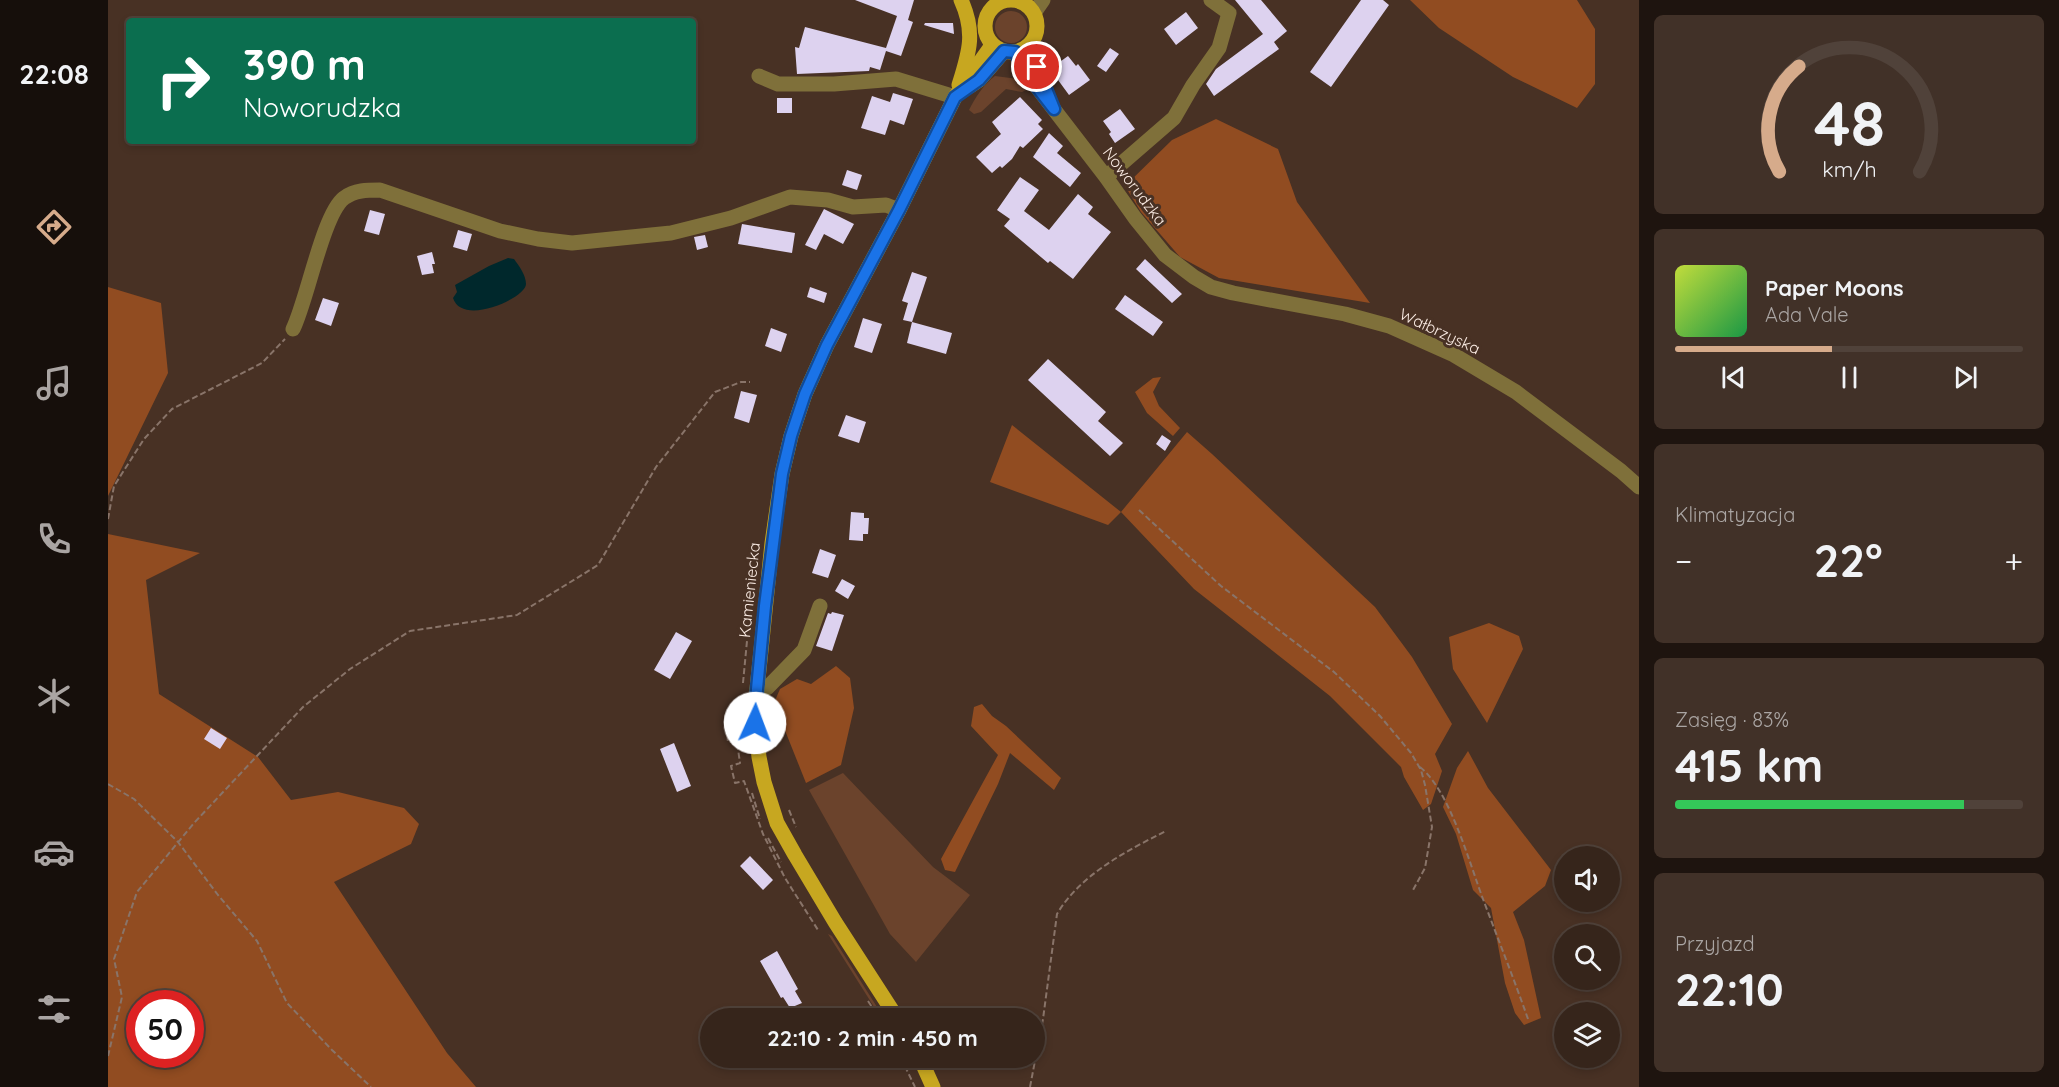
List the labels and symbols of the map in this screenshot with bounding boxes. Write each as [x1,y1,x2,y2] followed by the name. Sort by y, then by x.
[1011,41,1062,92] pin
[1099,143,1171,229] street label: Noworudzka
[1396,304,1484,358] street label: Wałbrzyska
[734,541,764,639] street label: Kamieniecka
[723,691,787,755] position arrow
[126,990,204,1068] speed limit sign: 50

